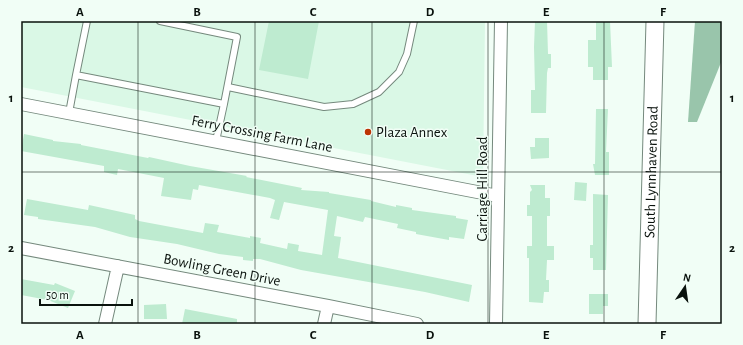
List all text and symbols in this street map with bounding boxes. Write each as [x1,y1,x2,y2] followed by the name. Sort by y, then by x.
[76,6,84,19] text: A
[193,6,201,19] text: B
[310,6,317,19] text: C
[426,6,435,19] text: D
[543,6,550,19] text: E
[660,6,667,19] text: F
[9,92,13,105] text: 1
[730,92,734,105] text: 1
[642,106,660,238] street label: South Lynnhaven Road
[190,113,334,155] street label: Ferry Crossing Farm Lane
[376,125,448,140] place label: Plaza Annex
[363,127,373,137] marker: Plaza Annex
[475,136,490,242] street label: Carriage Hill Road
[8,242,14,255] text: 2
[729,242,735,255] text: 2
[162,251,282,289] street label: Bowling Green Drive
[665,267,705,307] north arrow
[682,272,692,284] text: N
[40,281,132,307] scale bar
[46,289,69,301] text: 50 m
[76,329,84,342] text: A
[193,329,201,342] text: B
[310,329,317,342] text: C
[426,329,435,342] text: D
[543,329,550,342] text: E
[660,329,667,342] text: F

